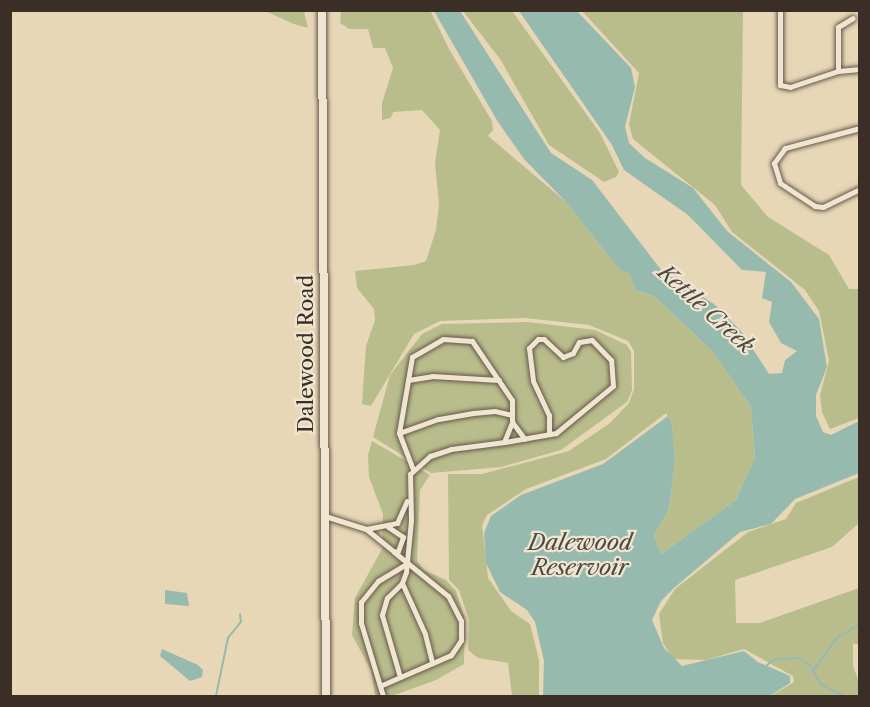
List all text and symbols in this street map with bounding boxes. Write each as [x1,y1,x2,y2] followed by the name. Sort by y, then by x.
[653,259,759,359] water label: Kettle Creek
[293,275,319,433] street label: Dalewood Road
[528,529,632,580] water label: Dalewood Reservoir

